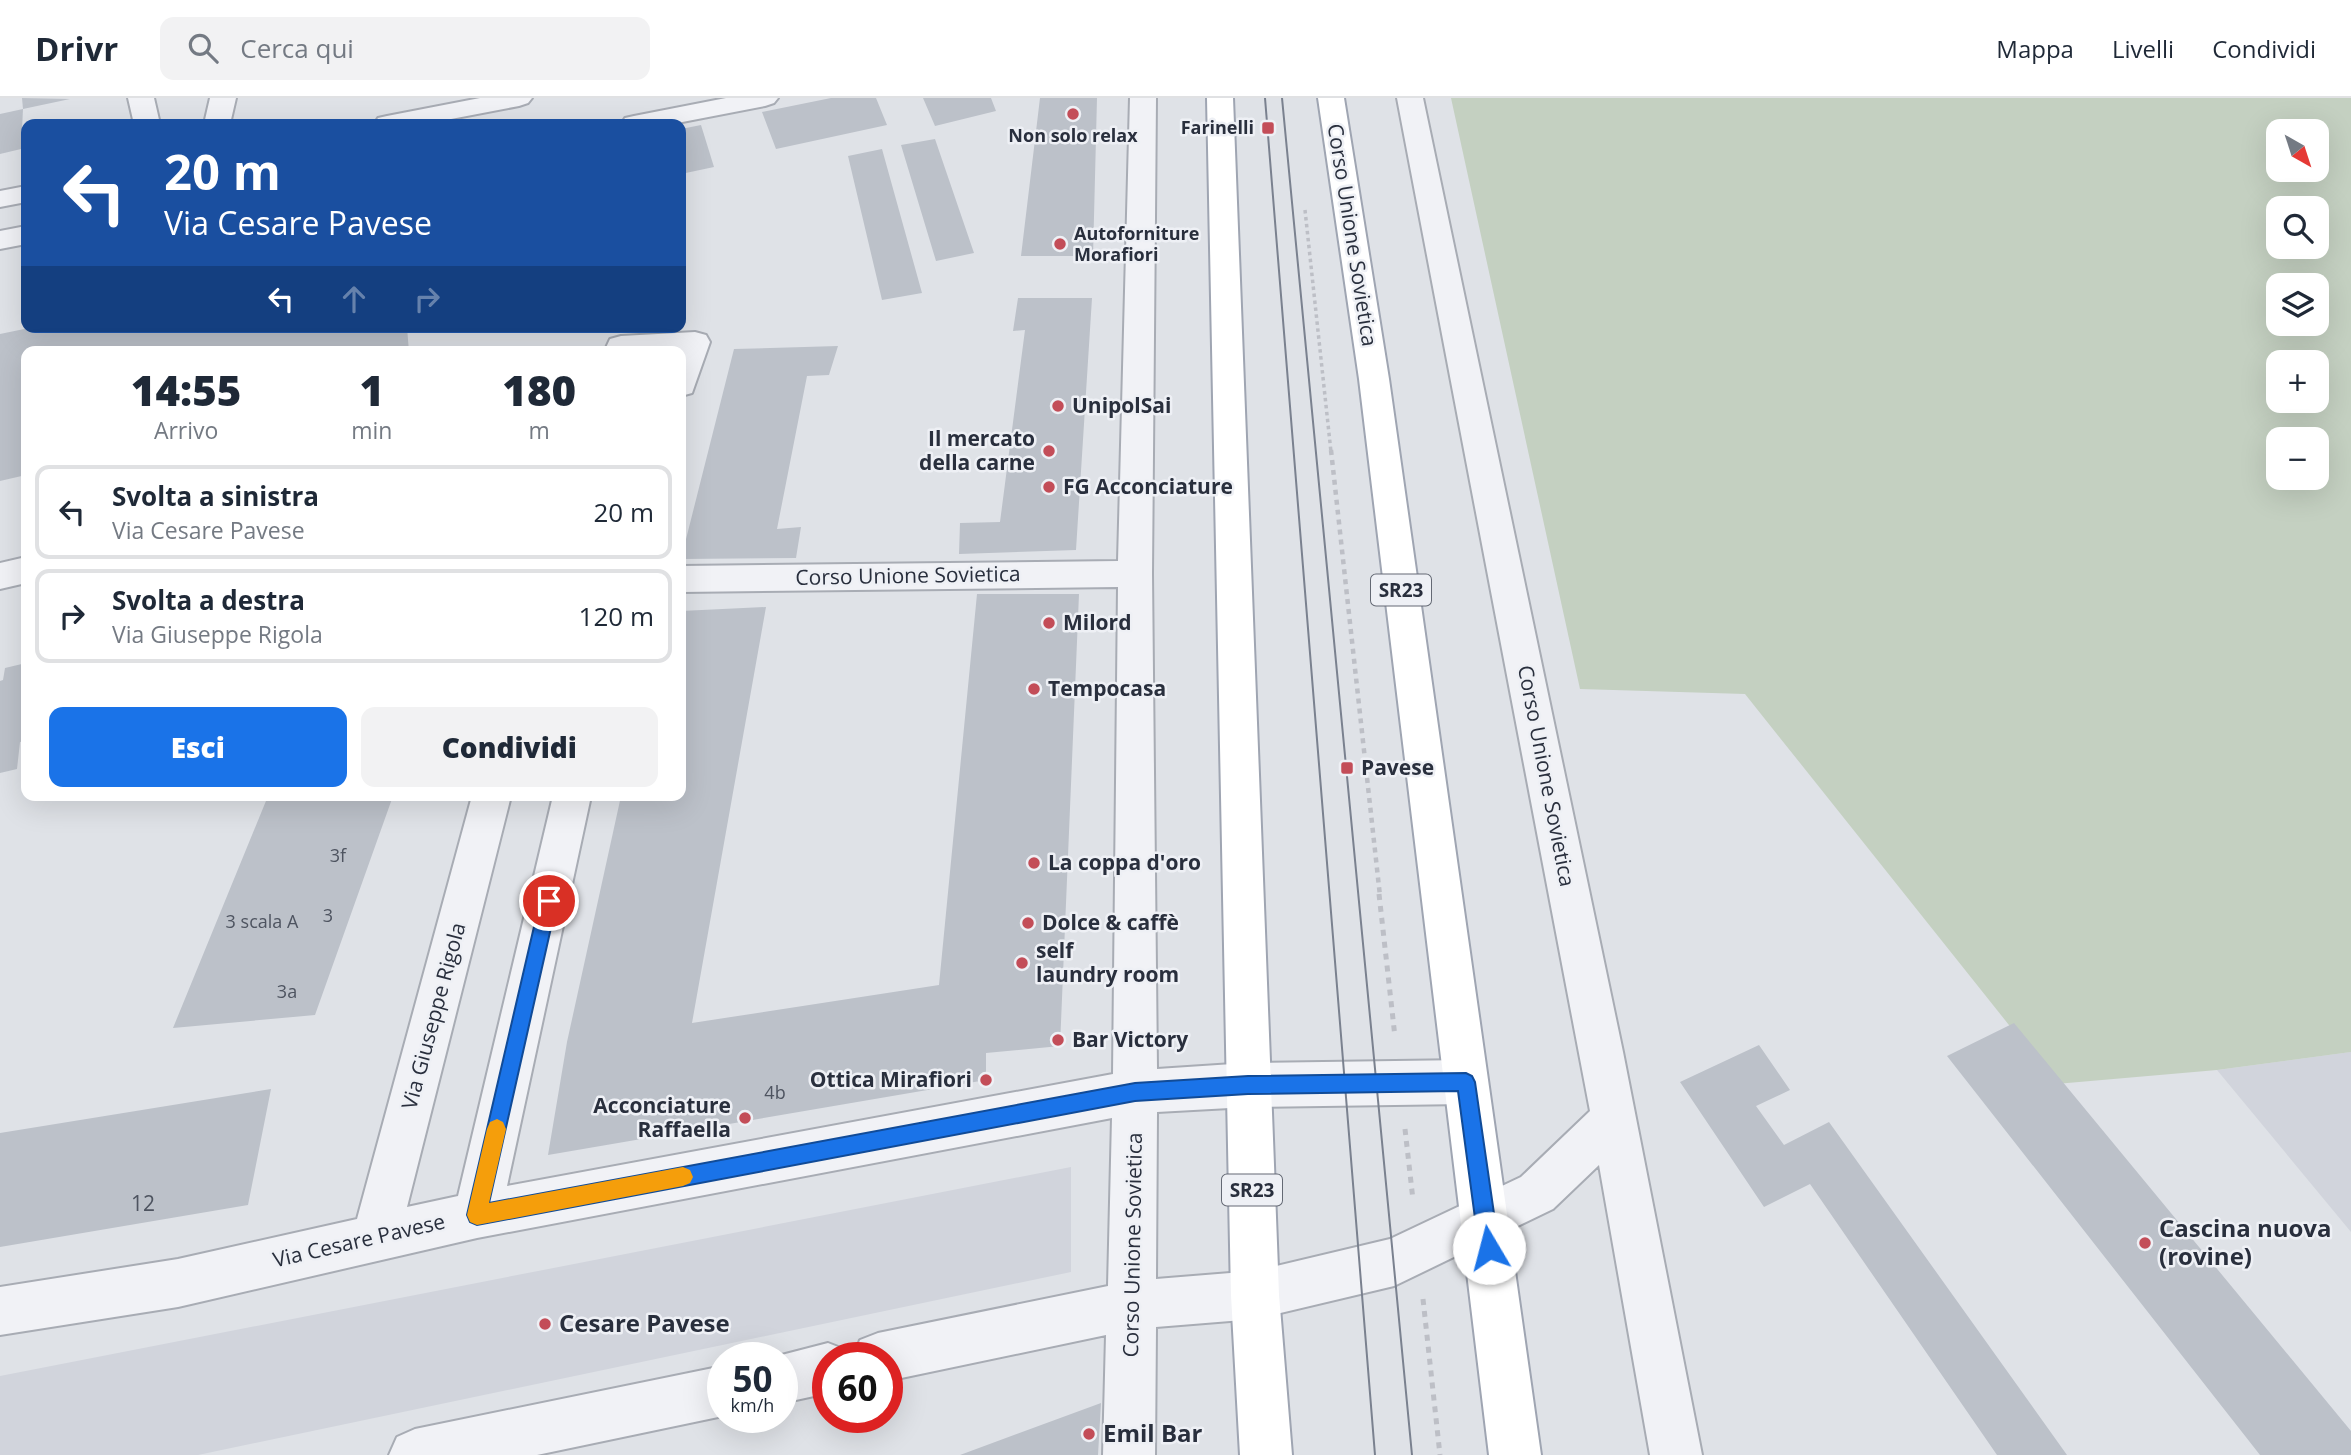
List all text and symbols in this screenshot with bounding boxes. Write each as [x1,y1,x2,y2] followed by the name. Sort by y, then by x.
[160,17,650,80] search box
[35,26,118,71] text: Drivr
[184,29,222,67] icon: search
[240,30,354,66] text: Cerca qui
[1996,32,2074,65] text: Mappa
[2112,32,2174,65] text: Livelli
[2212,32,2316,65] text: Condividi
[1065,106,1081,122] marker: Non solo relax
[1181,115,1254,139] place label: Farinelli
[2266,119,2329,182] north arrow
[2266,119,2329,490] map controls
[1260,120,1276,136] marker: Farinelli
[1322,122,1384,348] street label: Corso Unione Sovietica
[1008,123,1138,147] place label: Non solo relax
[164,138,281,204] text: 20 m
[49,147,140,238] icon: left
[2266,196,2329,259] button: search
[164,201,432,244] text: Via Cesare Pavese
[1074,221,1199,266] place label: Autoforniture Morafiori
[1052,236,1068,252] marker: Autoforniture Morafiori
[2266,273,2329,336] button: layers
[262,280,300,318] icon: left
[335,280,373,318] icon: ahead
[408,280,446,318] icon: right
[2266,350,2329,413] button: +
[131,361,241,418] text: 14:55
[360,361,384,418] text: 1
[502,361,576,418] text: 180
[1072,391,1171,419] place label: UnipolSai
[1050,398,1066,414] marker: UnipolSai
[154,414,218,446] text: Arrivo
[351,414,392,446] text: min
[529,414,550,446] text: m
[919,424,1035,476] place label: Il mercato della carne
[2266,427,2329,490] button: −
[1041,443,1057,459] marker: Il mercato della carne
[1063,472,1233,500] place label: FG Acconciature
[112,478,319,514] text: Svolta a sinistra
[1041,479,1057,495] marker: FG Acconciature
[53,493,91,531] icon: left
[593,494,654,530] text: 20 m
[112,514,305,546] text: Via Cesare Pavese
[795,559,1021,591] street label: Corso Unione Sovietica
[1371,575,1431,606] road number: SR23
[112,582,305,618] text: Svolta a destra
[53,597,91,635] icon: right
[579,598,654,634] text: 120 m
[1063,608,1131,636] place label: Milord
[1041,615,1057,631] marker: Milord
[112,618,323,650] text: Via Giuseppe Rigola
[1512,663,1582,889] street label: Corso Unione Sovietica
[1048,674,1166,702] place label: Tempocasa
[1026,681,1042,697] marker: Tempocasa
[49,707,347,787] button: Esci
[361,707,658,787] button: Condividi
[1361,753,1434,781] place label: Pavese
[1339,760,1355,776] marker: Pavese
[330,843,347,867] house number: 3f
[1048,848,1201,876] place label: La coppa d'oro
[1026,855,1042,871] marker: La coppa d'oro
[519,871,579,931] pin
[530,882,568,920] icon: arrive
[323,903,333,927] house number: 3
[1042,908,1179,936] place label: Dolce & caffè
[226,909,299,933] house number: 3 scala A
[1020,915,1036,931] marker: Dolce & caffè
[395,919,471,1112] street label: Via Giuseppe Rigola
[1036,936,1179,988] place label: self laundry room
[1014,955,1030,971] marker: self laundry room
[277,979,297,1003] house number: 3a
[1072,1025,1188,1053] place label: Bar Victory
[1050,1032,1066,1048] marker: Bar Victory
[810,1065,972,1093] place label: Ottica Mirafiori
[978,1072,994,1088] marker: Ottica Mirafiori
[764,1080,786,1104] house number: 4b
[593,1091,731,1143] place label: Acconciature Raffaella
[737,1110,753,1126] marker: Acconciature Raffaella
[1116,1132,1148,1358] street label: Corso Unione Sovietica
[1222,1174,1282,1206] road number: SR23
[131,1189,155,1217] house number: 12
[270,1207,448,1273] street label: Via Cesare Pavese
[1452,1211,1526,1285] position arrow
[2159,1211,2331,1272] place label: Cascina nuova (rovine)
[2137,1235,2153,1251] marker: Cascina nuova (rovine)
[559,1306,730,1339] place label: Cesare Pavese
[537,1316,553,1332] marker: Cesare Pavese
[812,1342,903,1433] speed limit sign: 60
[732,1355,773,1402] text: 50
[731,1393,774,1417] text: km/h
[1103,1416,1203,1449] place label: Emil Bar
[1081,1426,1097,1442] marker: Emil Bar

